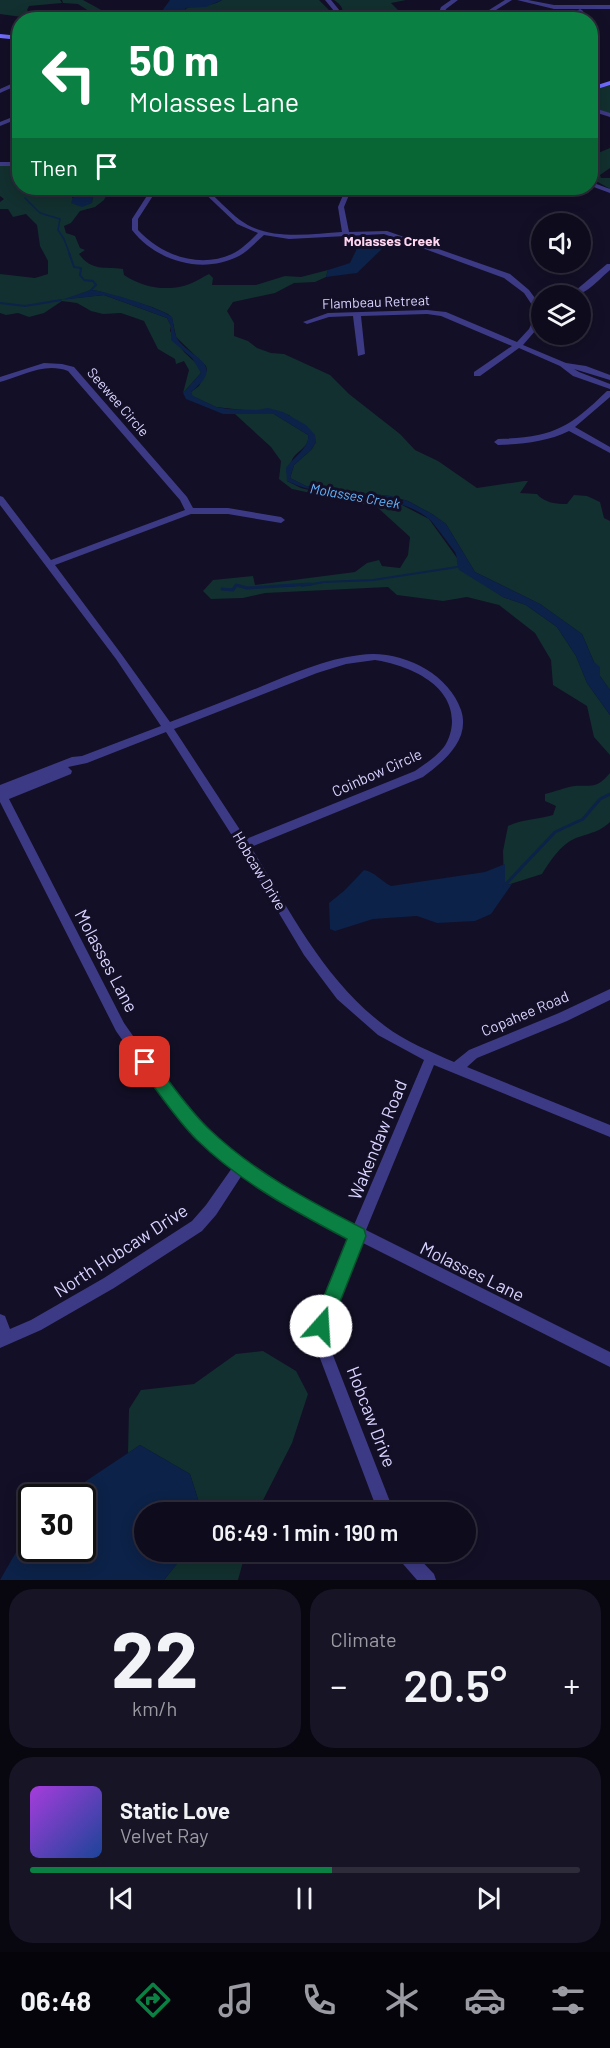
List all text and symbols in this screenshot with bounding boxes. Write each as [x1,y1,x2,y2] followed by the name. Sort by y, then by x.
[129,34,219,84] text: 50 m
[30,36,108,114] icon: left
[129,85,299,117] text: Molasses Lane
[90,150,123,183] icon: arrive
[30,154,78,180] text: Then
[531,213,591,345] map controls
[531,213,591,273] button: sound
[344,232,441,249] district label: Molasses Creek
[531,285,591,345] button: layers
[322,291,430,312] street label: Flambeau Retreat
[84,364,153,440] street label: Seewee Circle
[309,479,402,512] water label: Molasses Creek
[329,744,424,800] street label: Coinbow Circle
[229,828,290,913] street label: Hobcaw Drive
[71,905,143,1016] street label: Molasses Lane
[478,987,571,1040] street label: Copahee Road
[119,1036,170,1087] pin
[128,1045,161,1078] icon: arrive
[343,1076,411,1203] street label: Wakendaw Road
[49,1199,191,1302] street label: North Hobcaw Drive
[417,1236,528,1306] street label: Molasses Lane
[289,1294,353,1358] position arrow
[343,1363,401,1470] street label: Hobcaw Drive
[18,1484,96,1562] speed limit sign: 30
[212,1519,398,1545] text: 06:49 · 1 min · 190 m
[111,1610,198,1704] text: 22
[331,1627,397,1651] text: Climate
[403,1657,507,1711] text: 20.5°
[331,1665,347,1705] text: −
[563,1665,580,1705] text: +
[132,1696,177,1720] text: km/h
[120,1797,230,1823] text: Static Love
[120,1823,209,1847] text: Velvet Ray
[105,1882,138,1915] icon: previous
[288,1882,321,1915] icon: pause
[472,1882,505,1915] icon: next
[132,1979,174,2021] icon: directions
[215,1979,257,2021] icon: music
[298,1979,340,2021] icon: phone
[381,1979,423,2021] icon: climate
[464,1979,506,2021] icon: car
[547,1979,589,2021] icon: filters
[21,1984,91,2016] text: 06:48

